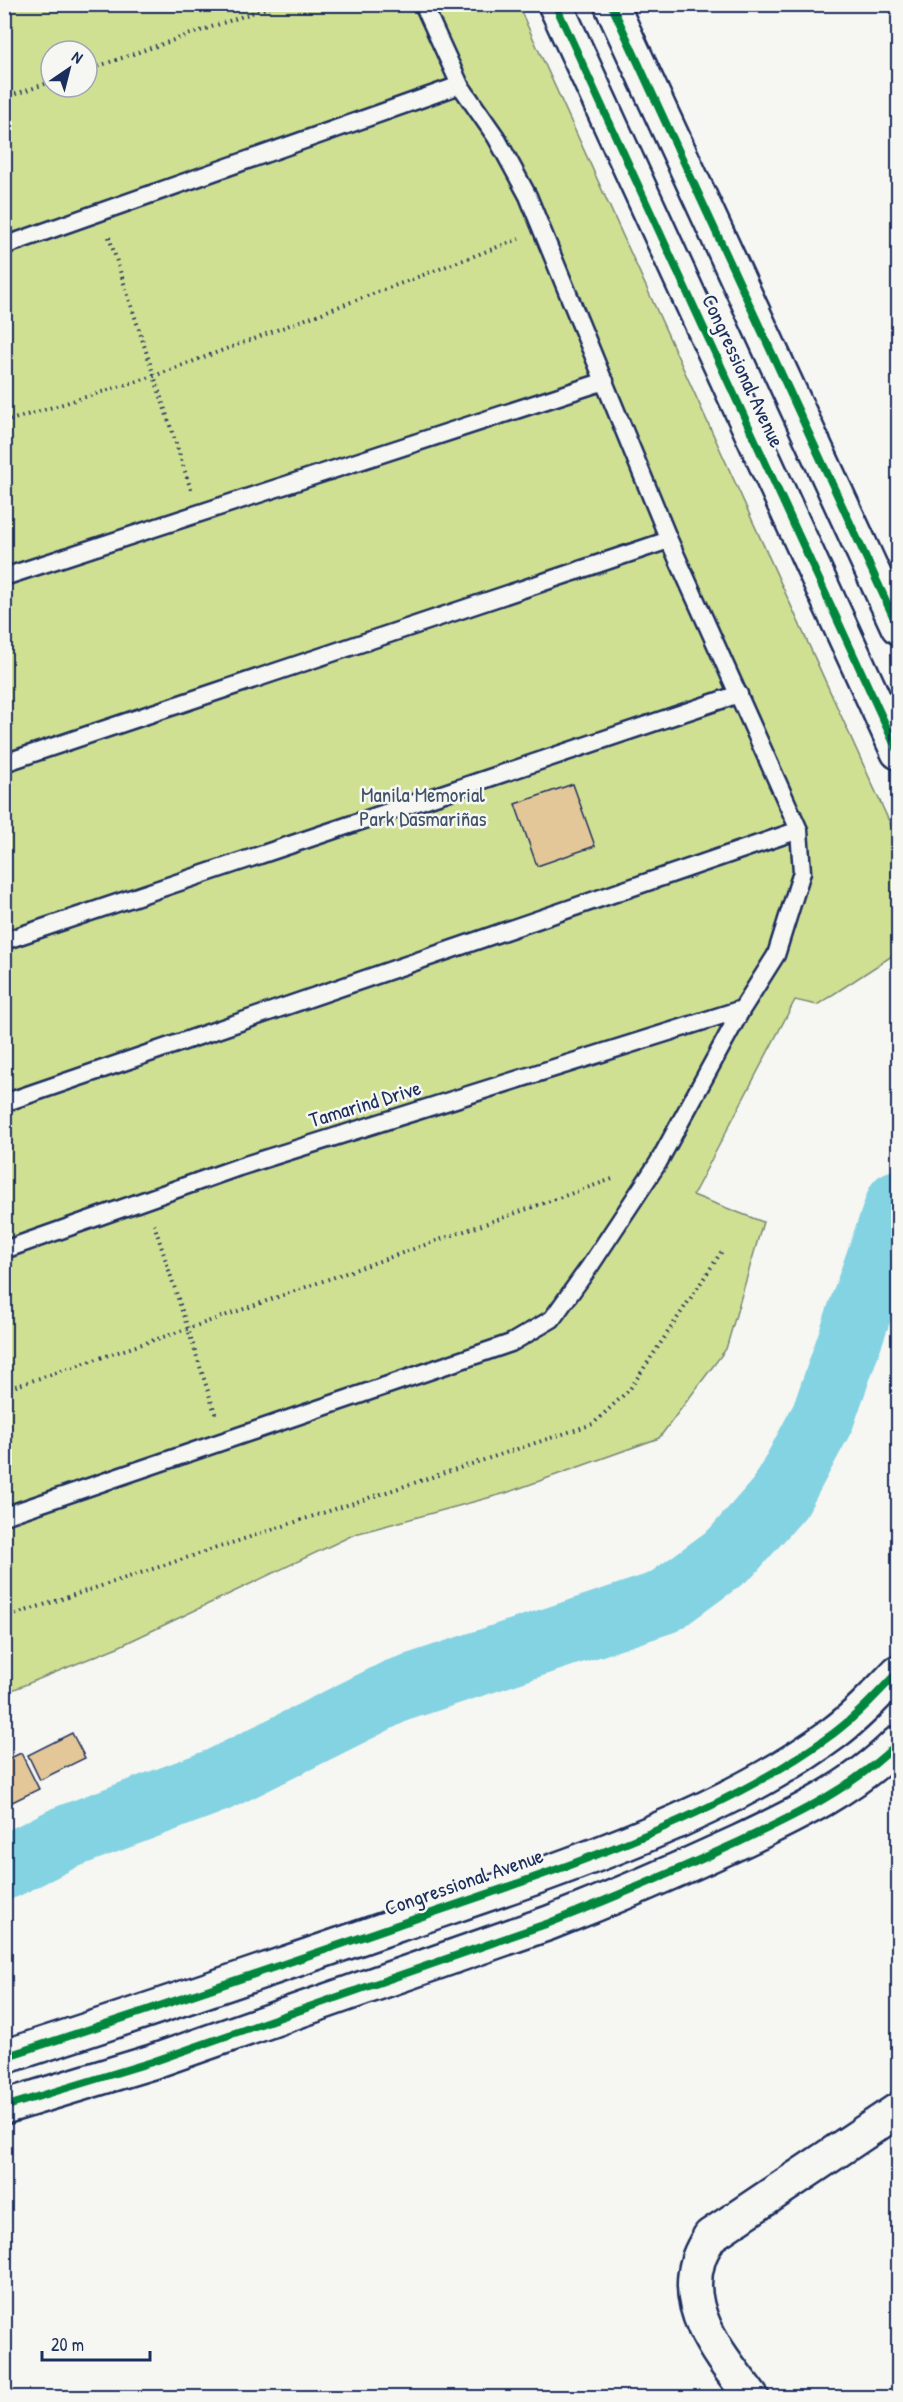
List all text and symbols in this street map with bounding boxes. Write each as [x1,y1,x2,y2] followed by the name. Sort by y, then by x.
[39,39,99,99] north arrow
[68,45,88,68] text: N
[695,289,792,452] street label: Congressional Avenue
[359,780,487,833] park label: Manila Memorial Park Dasmariñas
[305,1073,424,1134] street label: Tamarind Drive
[381,1841,547,1922] street label: Congressional Avenue
[42,2324,150,2362] scale bar
[51,2332,84,2357] text: 20 m

